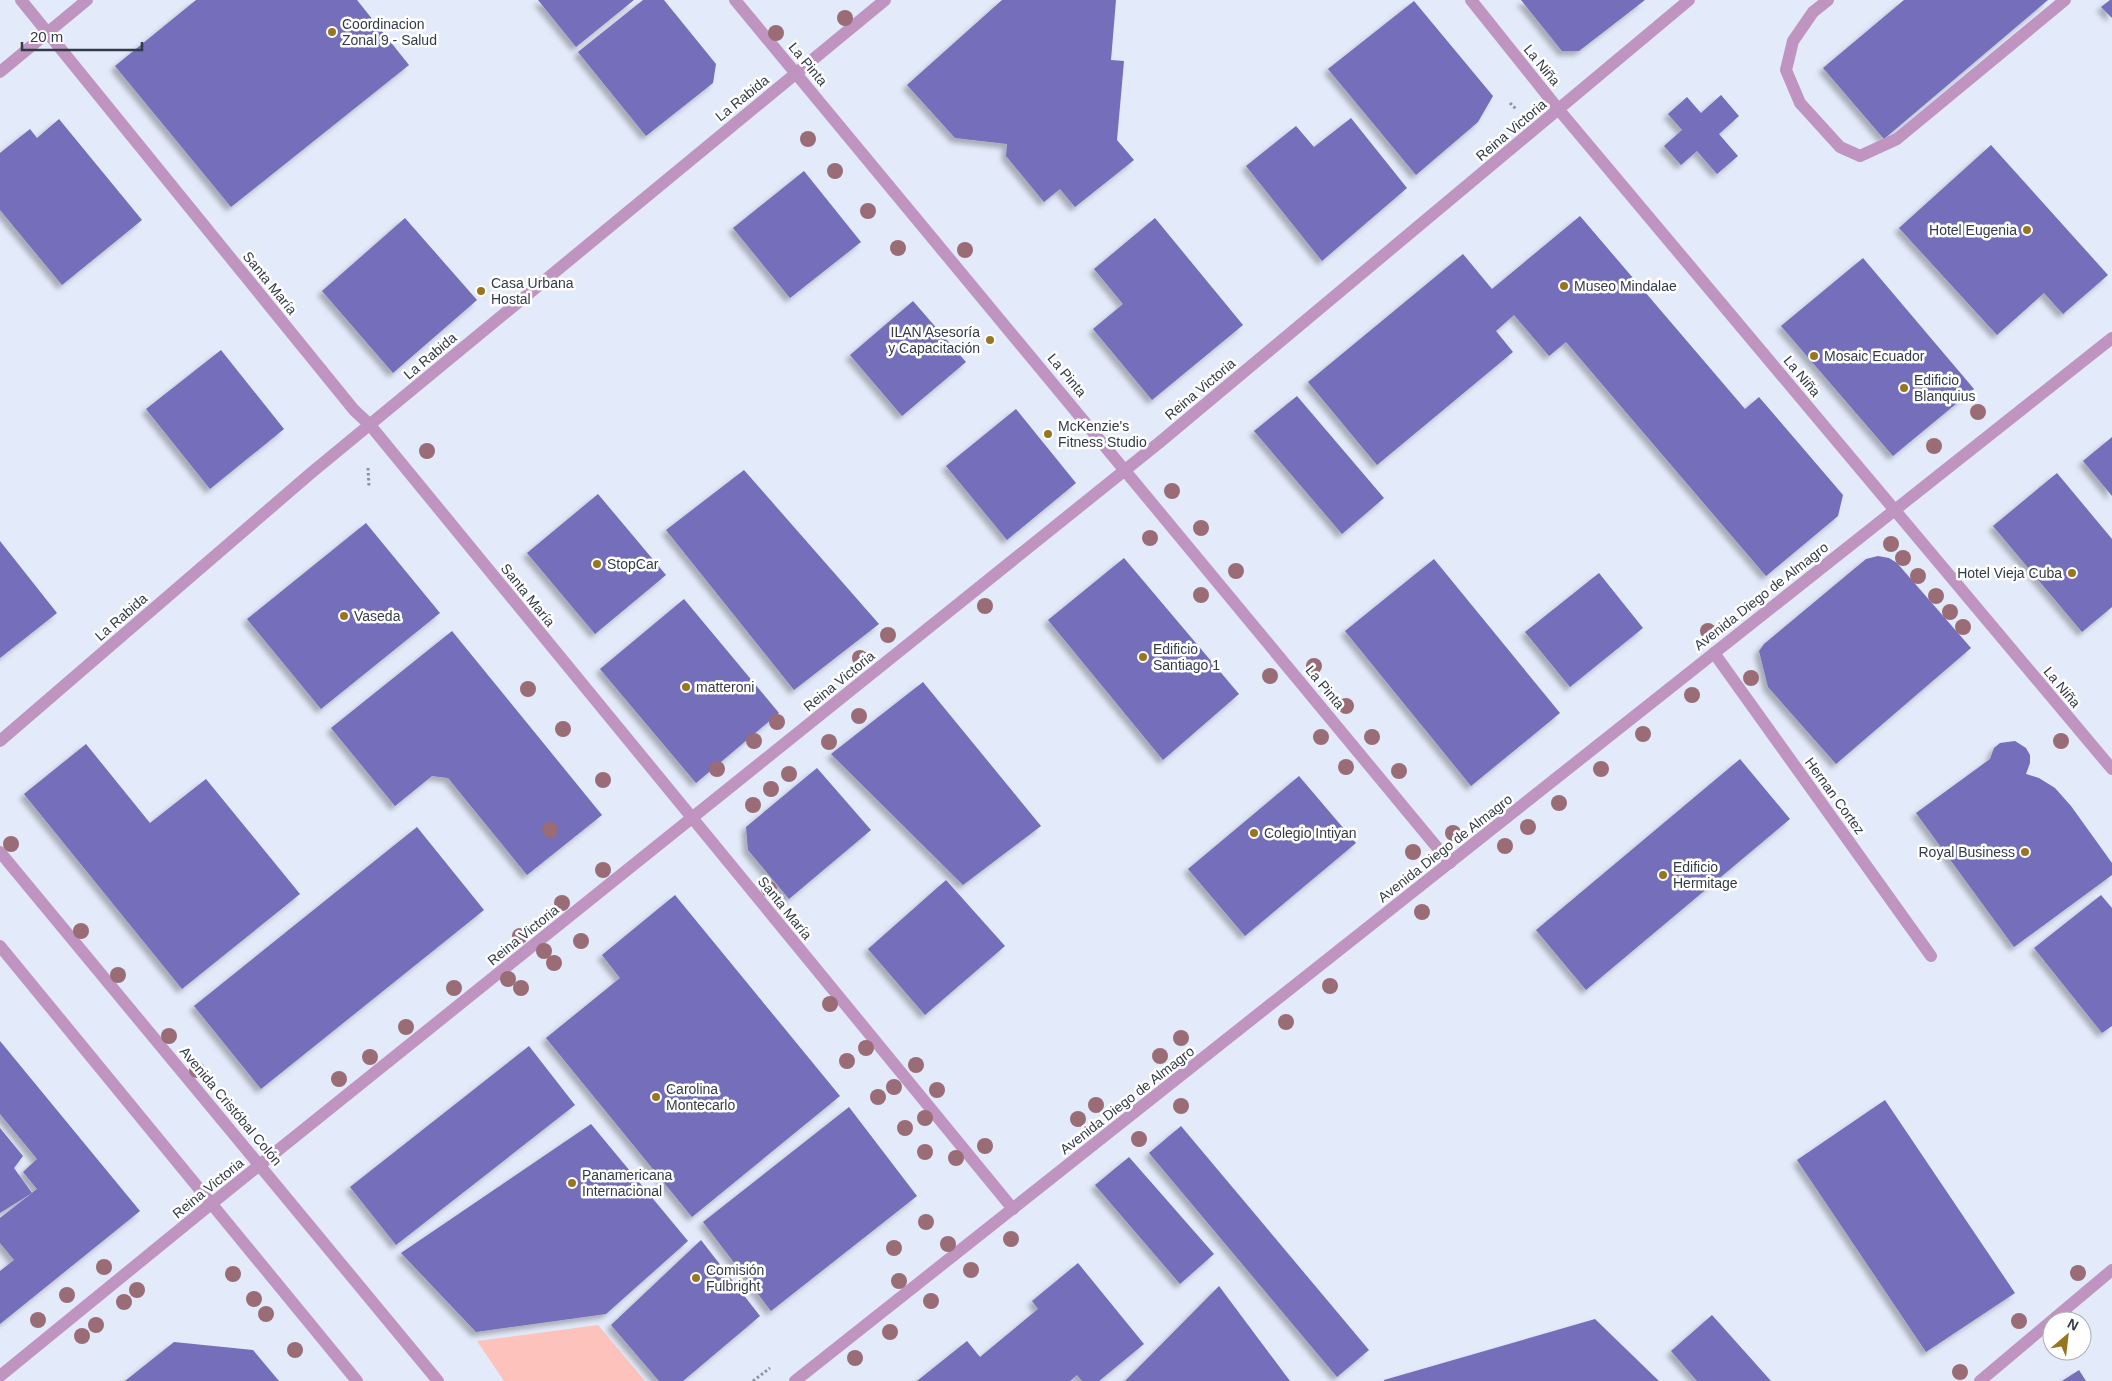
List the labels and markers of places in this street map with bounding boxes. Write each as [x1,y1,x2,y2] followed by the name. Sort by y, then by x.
[342,16,437,48] place label: Coordinacion Zonal 9 - Salud
[326,26,338,38] marker: Coordinacion Zonal 9 - Salud
[1929,222,2017,238] place label: Hotel Eugenia
[2021,224,2033,236] marker: Hotel Eugenia
[491,275,574,307] place label: Casa Urbana Hostal
[1574,278,1677,294] place label: Museo Mindalae
[1558,280,1570,292] marker: Museo Mindalae
[475,285,487,297] marker: Casa Urbana Hostal
[888,324,980,356] place label: ILAN Asesoría y Capacitación
[984,334,996,346] marker: ILAN Asesoría y Capacitación
[1824,348,1925,364] place label: Mosaic Ecuador
[1808,350,1820,362] marker: Mosaic Ecuador
[1914,372,1976,404] place label: Edificio Blanquius
[1898,382,1910,394] marker: Edificio Blanquius
[1058,418,1147,450] place label: McKenzie's Fitness Studio
[1042,428,1054,440] marker: McKenzie's Fitness Studio
[607,556,659,572] place label: StopCar
[591,558,603,570] marker: StopCar
[1957,565,2062,581] place label: Hotel Vieja Cuba
[2066,567,2078,579] marker: Hotel Vieja Cuba
[354,608,401,624] place label: Vaseda
[338,610,350,622] marker: Vaseda
[1153,641,1220,673] place label: Edificio Santiago 1
[1137,651,1149,663] marker: Edificio Santiago 1
[696,679,754,695] place label: matteroni
[680,681,692,693] marker: matteroni
[1264,825,1357,841] place label: Colegio Intiyan
[1248,827,1260,839] marker: Colegio Intiyan
[1919,844,2015,860] place label: Royal Business
[2019,846,2031,858] marker: Royal Business
[1673,859,1738,891] place label: Edificio Hermitage
[1657,869,1669,881] marker: Edificio Hermitage
[666,1081,735,1113] place label: Carolina Montecarlo
[650,1091,662,1103] marker: Carolina Montecarlo
[582,1167,672,1199] place label: Panamericana Internacional
[566,1177,578,1189] marker: Panamericana Internacional
[706,1262,764,1294] place label: Comisión Fulbright
[690,1272,702,1284] marker: Comisión Fulbright

